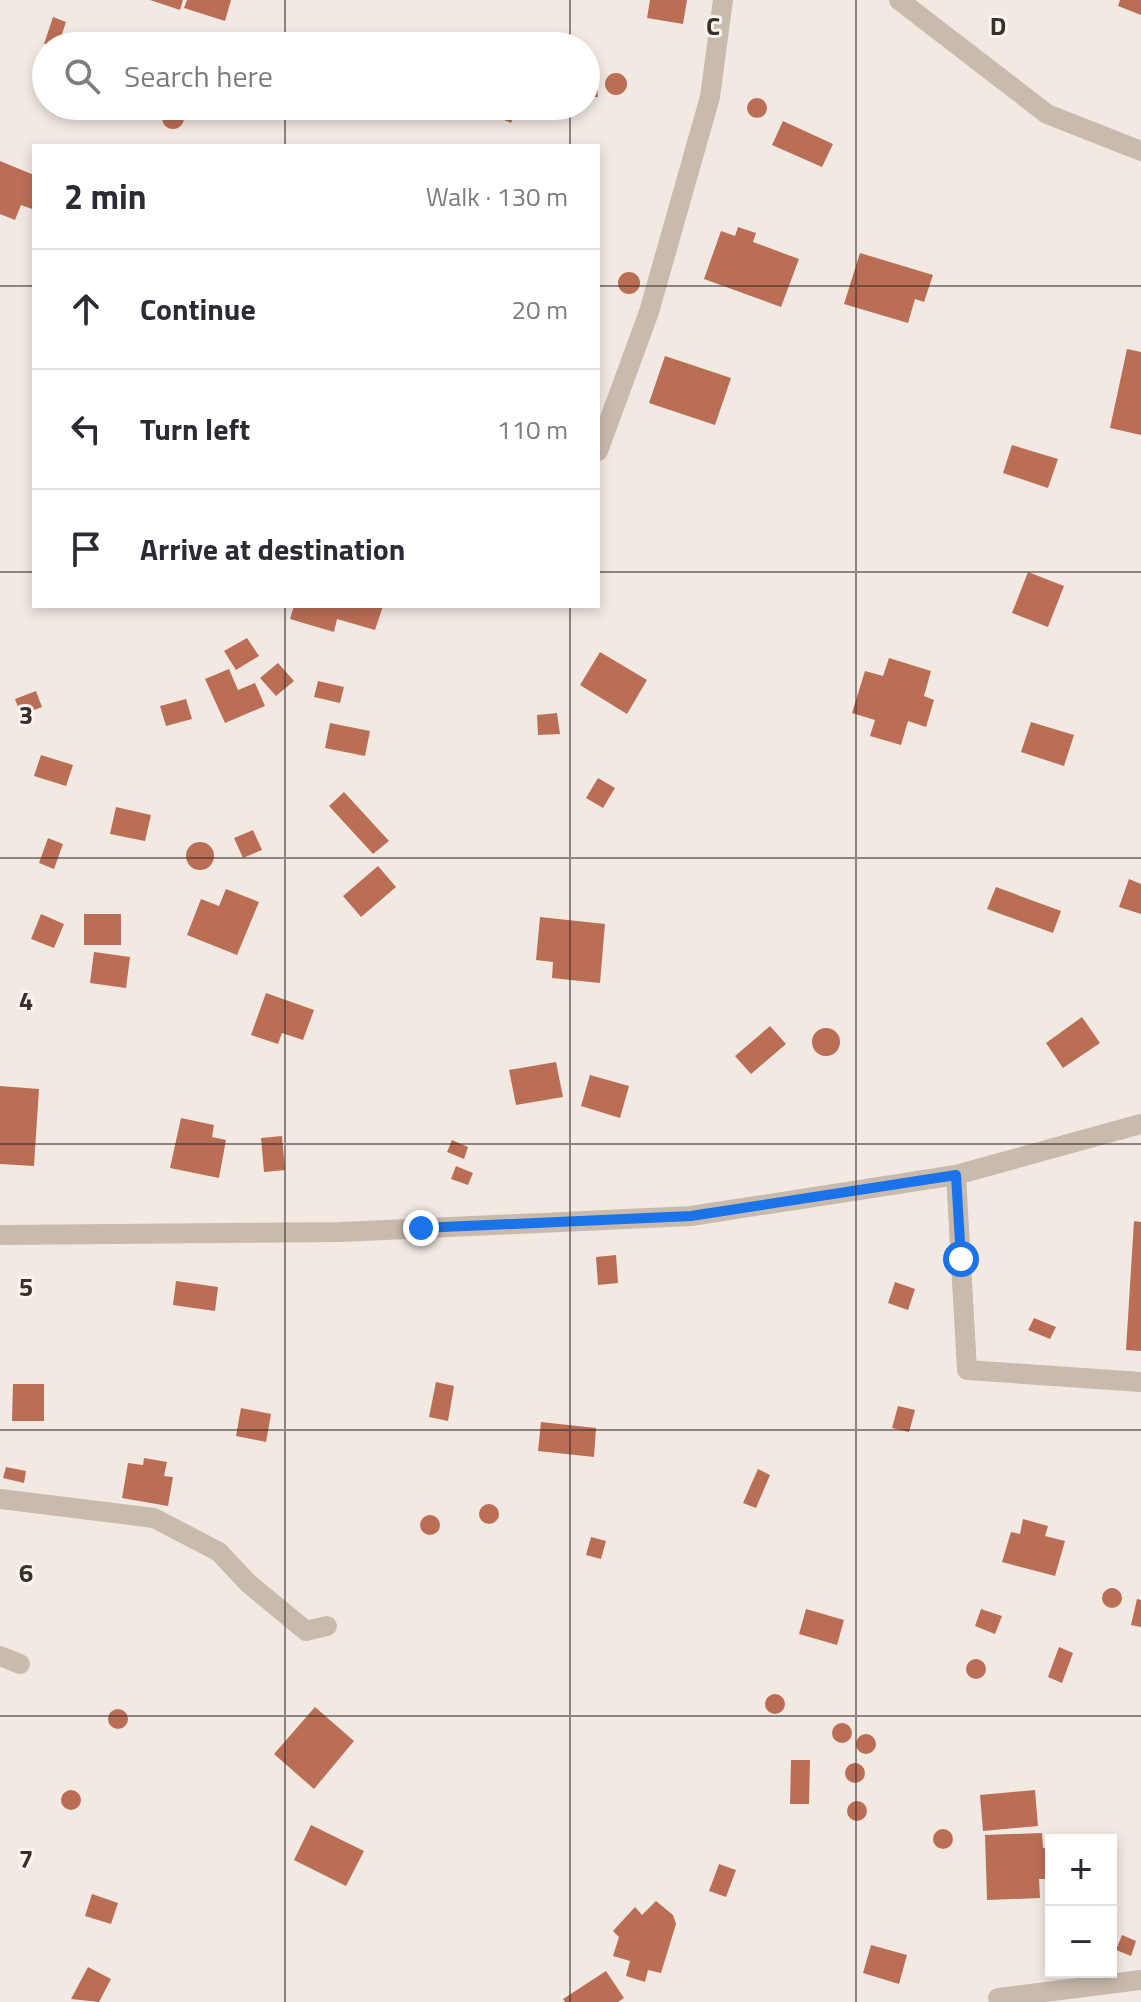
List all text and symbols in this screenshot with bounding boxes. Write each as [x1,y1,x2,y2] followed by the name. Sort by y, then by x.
[706,6,720,45] text: C
[990,6,1006,45] text: D
[32,32,600,120] search box
[124,53,273,99] text: Search here
[60,54,104,98] icon: search
[64,170,147,222] text: 2 min
[426,177,568,216] text: Walk · 130 m
[140,286,256,332] text: Continue
[64,287,108,331] icon: ahead
[511,290,568,329] text: 20 m
[140,406,250,452] text: Turn left
[64,407,108,451] icon: left
[497,410,568,449] text: 110 m
[140,526,405,572] text: Arrive at destination
[64,527,108,571] icon: arrive
[19,695,33,734] text: 3
[19,981,33,1020] text: 4
[403,1210,439,1246] route end
[943,1241,979,1277] route start
[19,1267,33,1306] text: 5
[19,1553,33,1592] text: 6
[1045,1834,1117,1978] map controls
[1045,1834,1117,1906] button: +
[19,1839,33,1878] text: 7
[1045,1906,1117,1978] button: −

